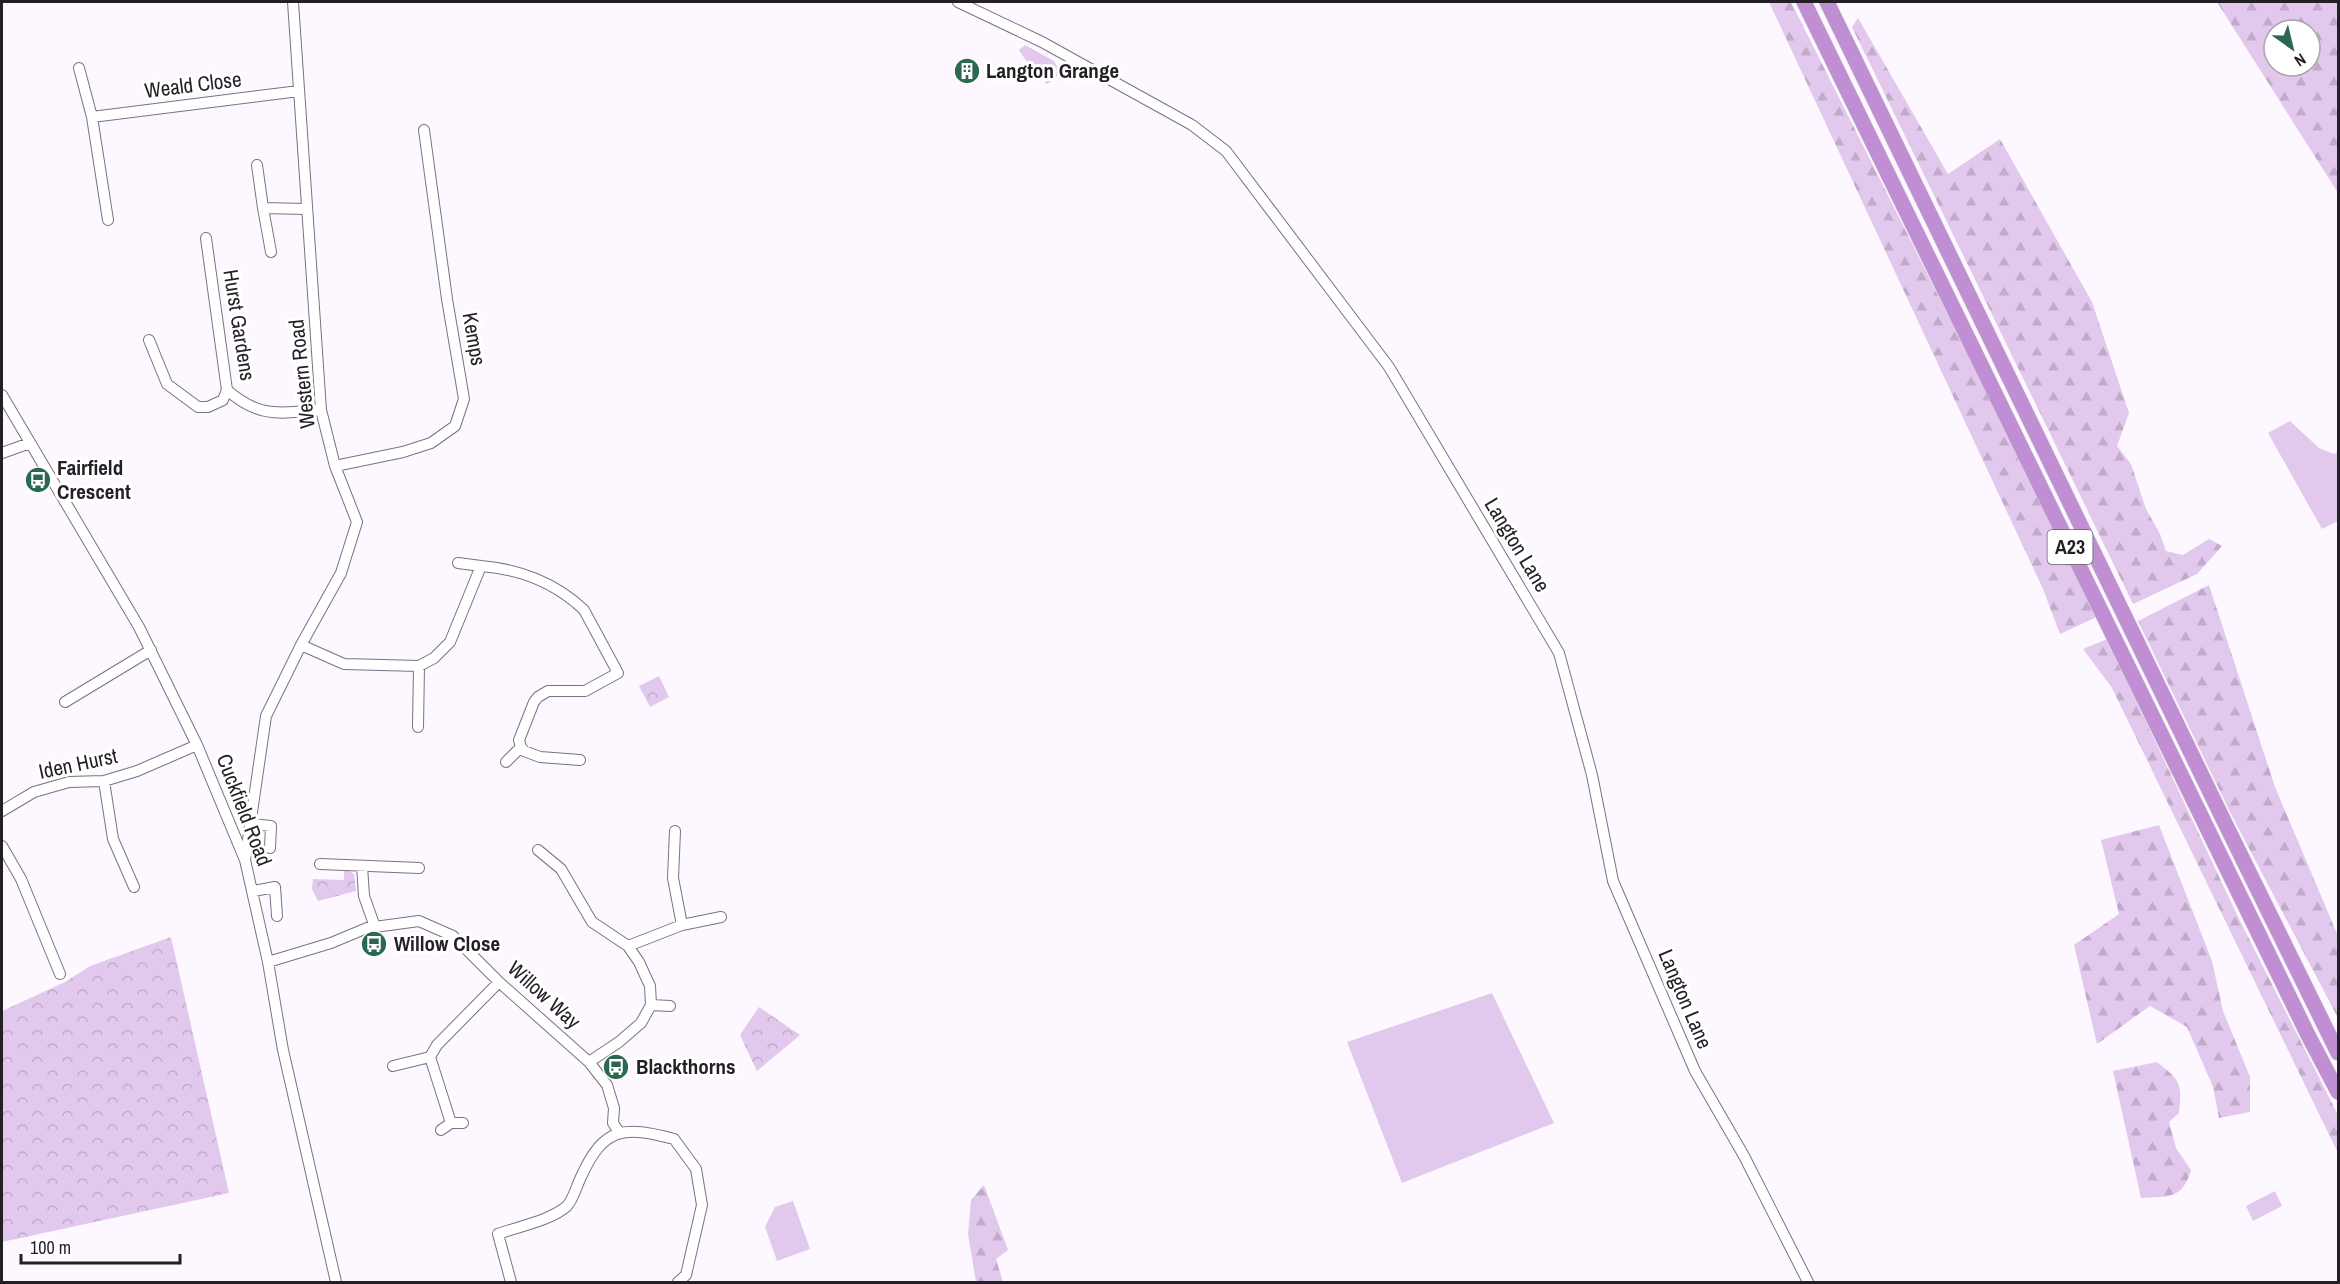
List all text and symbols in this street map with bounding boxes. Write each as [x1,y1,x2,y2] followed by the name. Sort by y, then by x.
[2262,18,2322,78] north arrow
[2290,49,2310,72] text: N
[952,56,982,86] building icon: Langton Grange
[986,56,1119,85] place label: Langton Grange
[143,64,243,105] street label: Weald Close
[216,267,263,382] street label: Hurst Gardens
[456,310,493,368] street label: Kemps
[281,318,322,430] street label: Western Road
[57,453,131,506] place label: Fairfield Crescent
[23,465,53,495] bus stop icon: Fairfield Crescent
[1478,492,1557,597] street label: Langton Lane
[2048,530,2092,564] road number: A23
[36,741,120,786] street label: Iden Hurst
[210,750,279,870] street label: Cuckfield Road
[359,929,389,959] bus stop icon: Willow Close
[394,929,500,958] place label: Willow Close
[1652,945,1719,1053] street label: Langton Lane
[501,954,588,1036] street label: Willow Way
[601,1052,631,1082] bus stop icon: Blackthorns
[636,1052,736,1081] place label: Blackthorns
[21,1227,180,1265] scale bar
[30,1235,71,1260] text: 100 m

